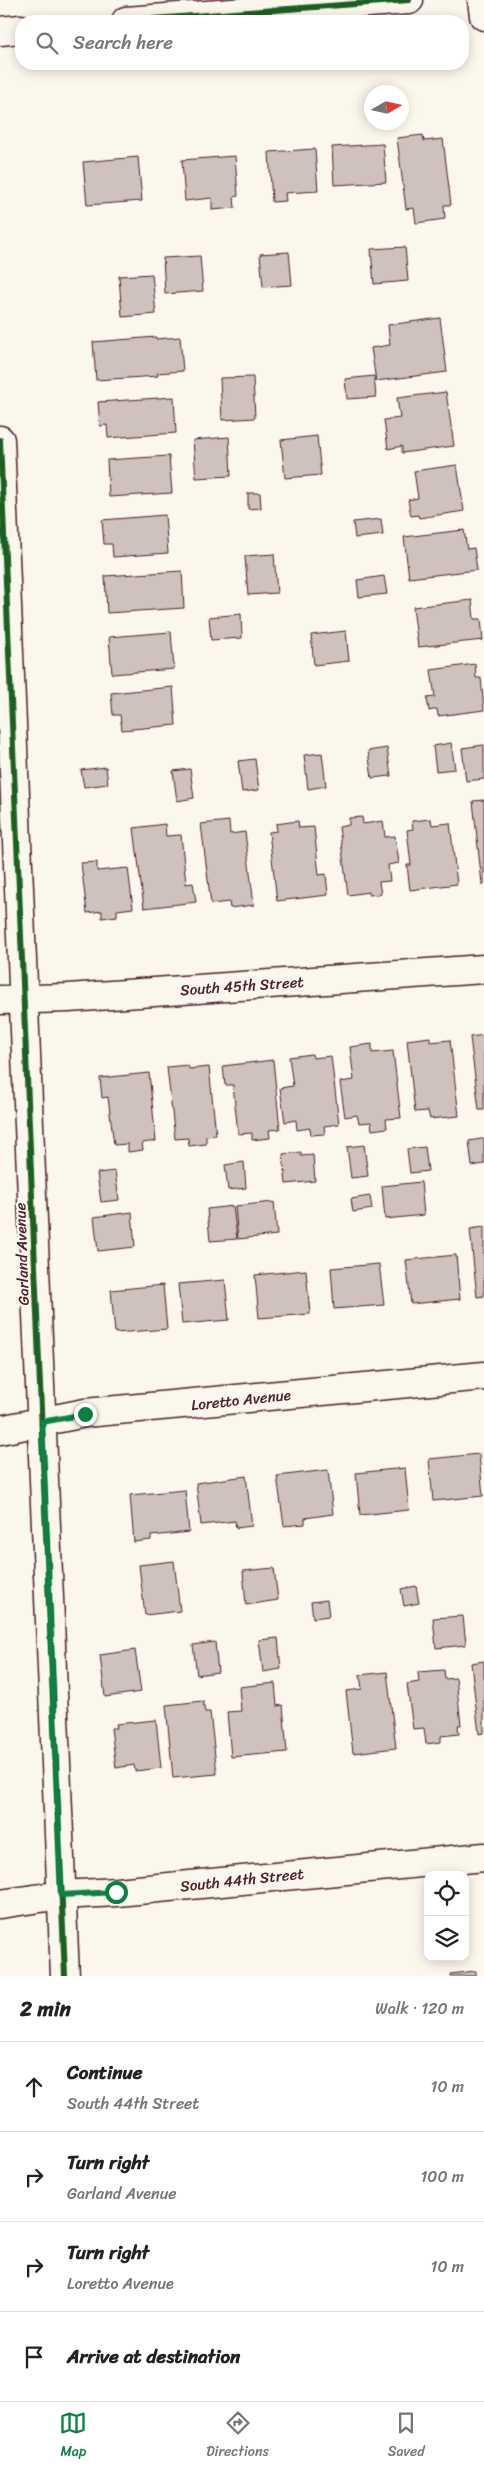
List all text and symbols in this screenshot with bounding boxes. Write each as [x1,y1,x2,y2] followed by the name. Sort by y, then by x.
[15,15,469,70] search box
[73,26,173,59] text: Search here
[33,29,61,57] icon: search
[364,85,409,130] north arrow
[179,969,305,1003] street label: South 45th Street
[7,1202,37,1306] street label: Garland Avenue
[190,1382,292,1418] street label: Loretto Avenue
[74,1403,97,1426] route end
[179,1861,305,1899] street label: South 44th Street
[424,1871,469,1961] map controls
[424,1871,469,1916] button: locate
[105,1881,128,1904] route start
[424,1916,469,1961] button: layers
[20,1990,71,2028] text: 2 min
[375,1994,464,2023] text: Walk · 120 m
[67,2056,143,2089] text: Continue
[431,2072,464,2101] text: 10 m
[20,2073,48,2101] icon: ahead
[67,2089,199,2118] text: South 44th Street
[67,2146,149,2179] text: Turn right
[420,2162,464,2191] text: 100 m
[20,2163,48,2191] icon: right
[67,2179,177,2208] text: Garland Avenue
[67,2236,149,2269] text: Turn right
[431,2252,464,2281] text: 10 m
[20,2253,48,2281] icon: right
[67,2269,174,2298] text: Loretto Avenue
[67,2340,240,2373] text: Arrive at destination
[20,2343,48,2371] icon: arrive
[59,2409,87,2464] tab: Map
[206,2409,269,2464] tab: Directions
[388,2409,425,2464] tab: Saved

